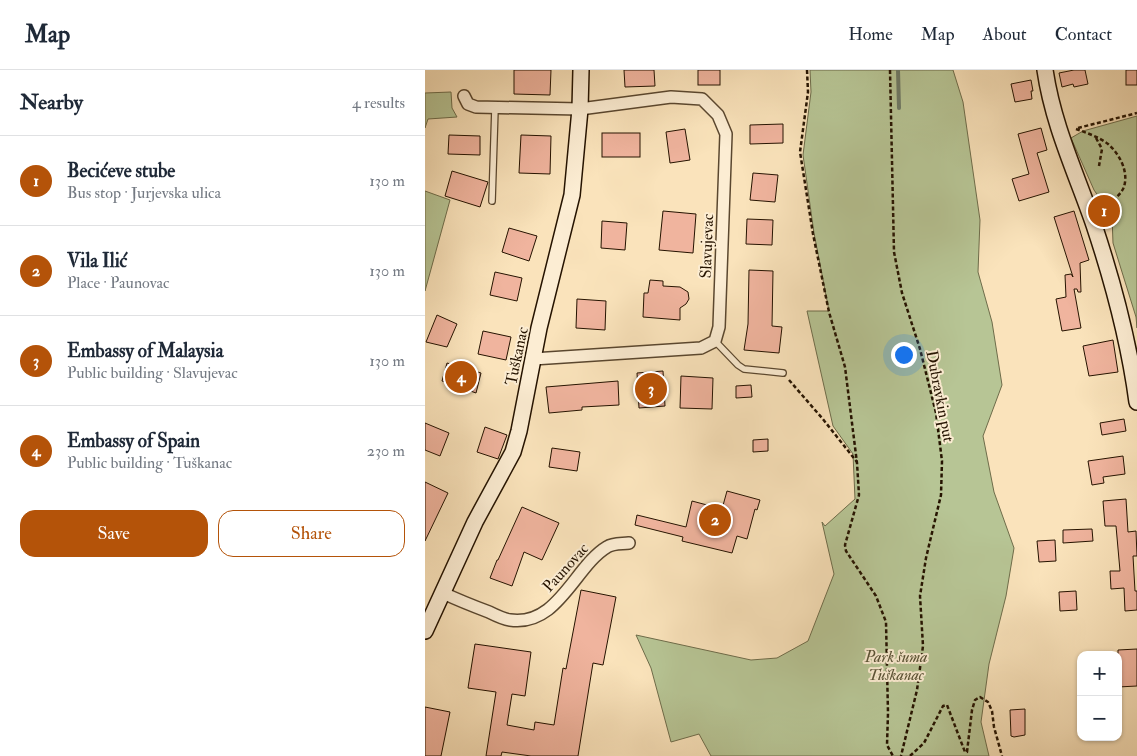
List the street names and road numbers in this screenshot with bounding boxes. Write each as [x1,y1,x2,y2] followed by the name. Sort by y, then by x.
[696,213,718,279] street label: Slavujevac
[501,325,533,387] street label: Tuškanac
[920,349,959,444] street label: Dubravkin put
[538,538,593,596] street label: Paunovac

